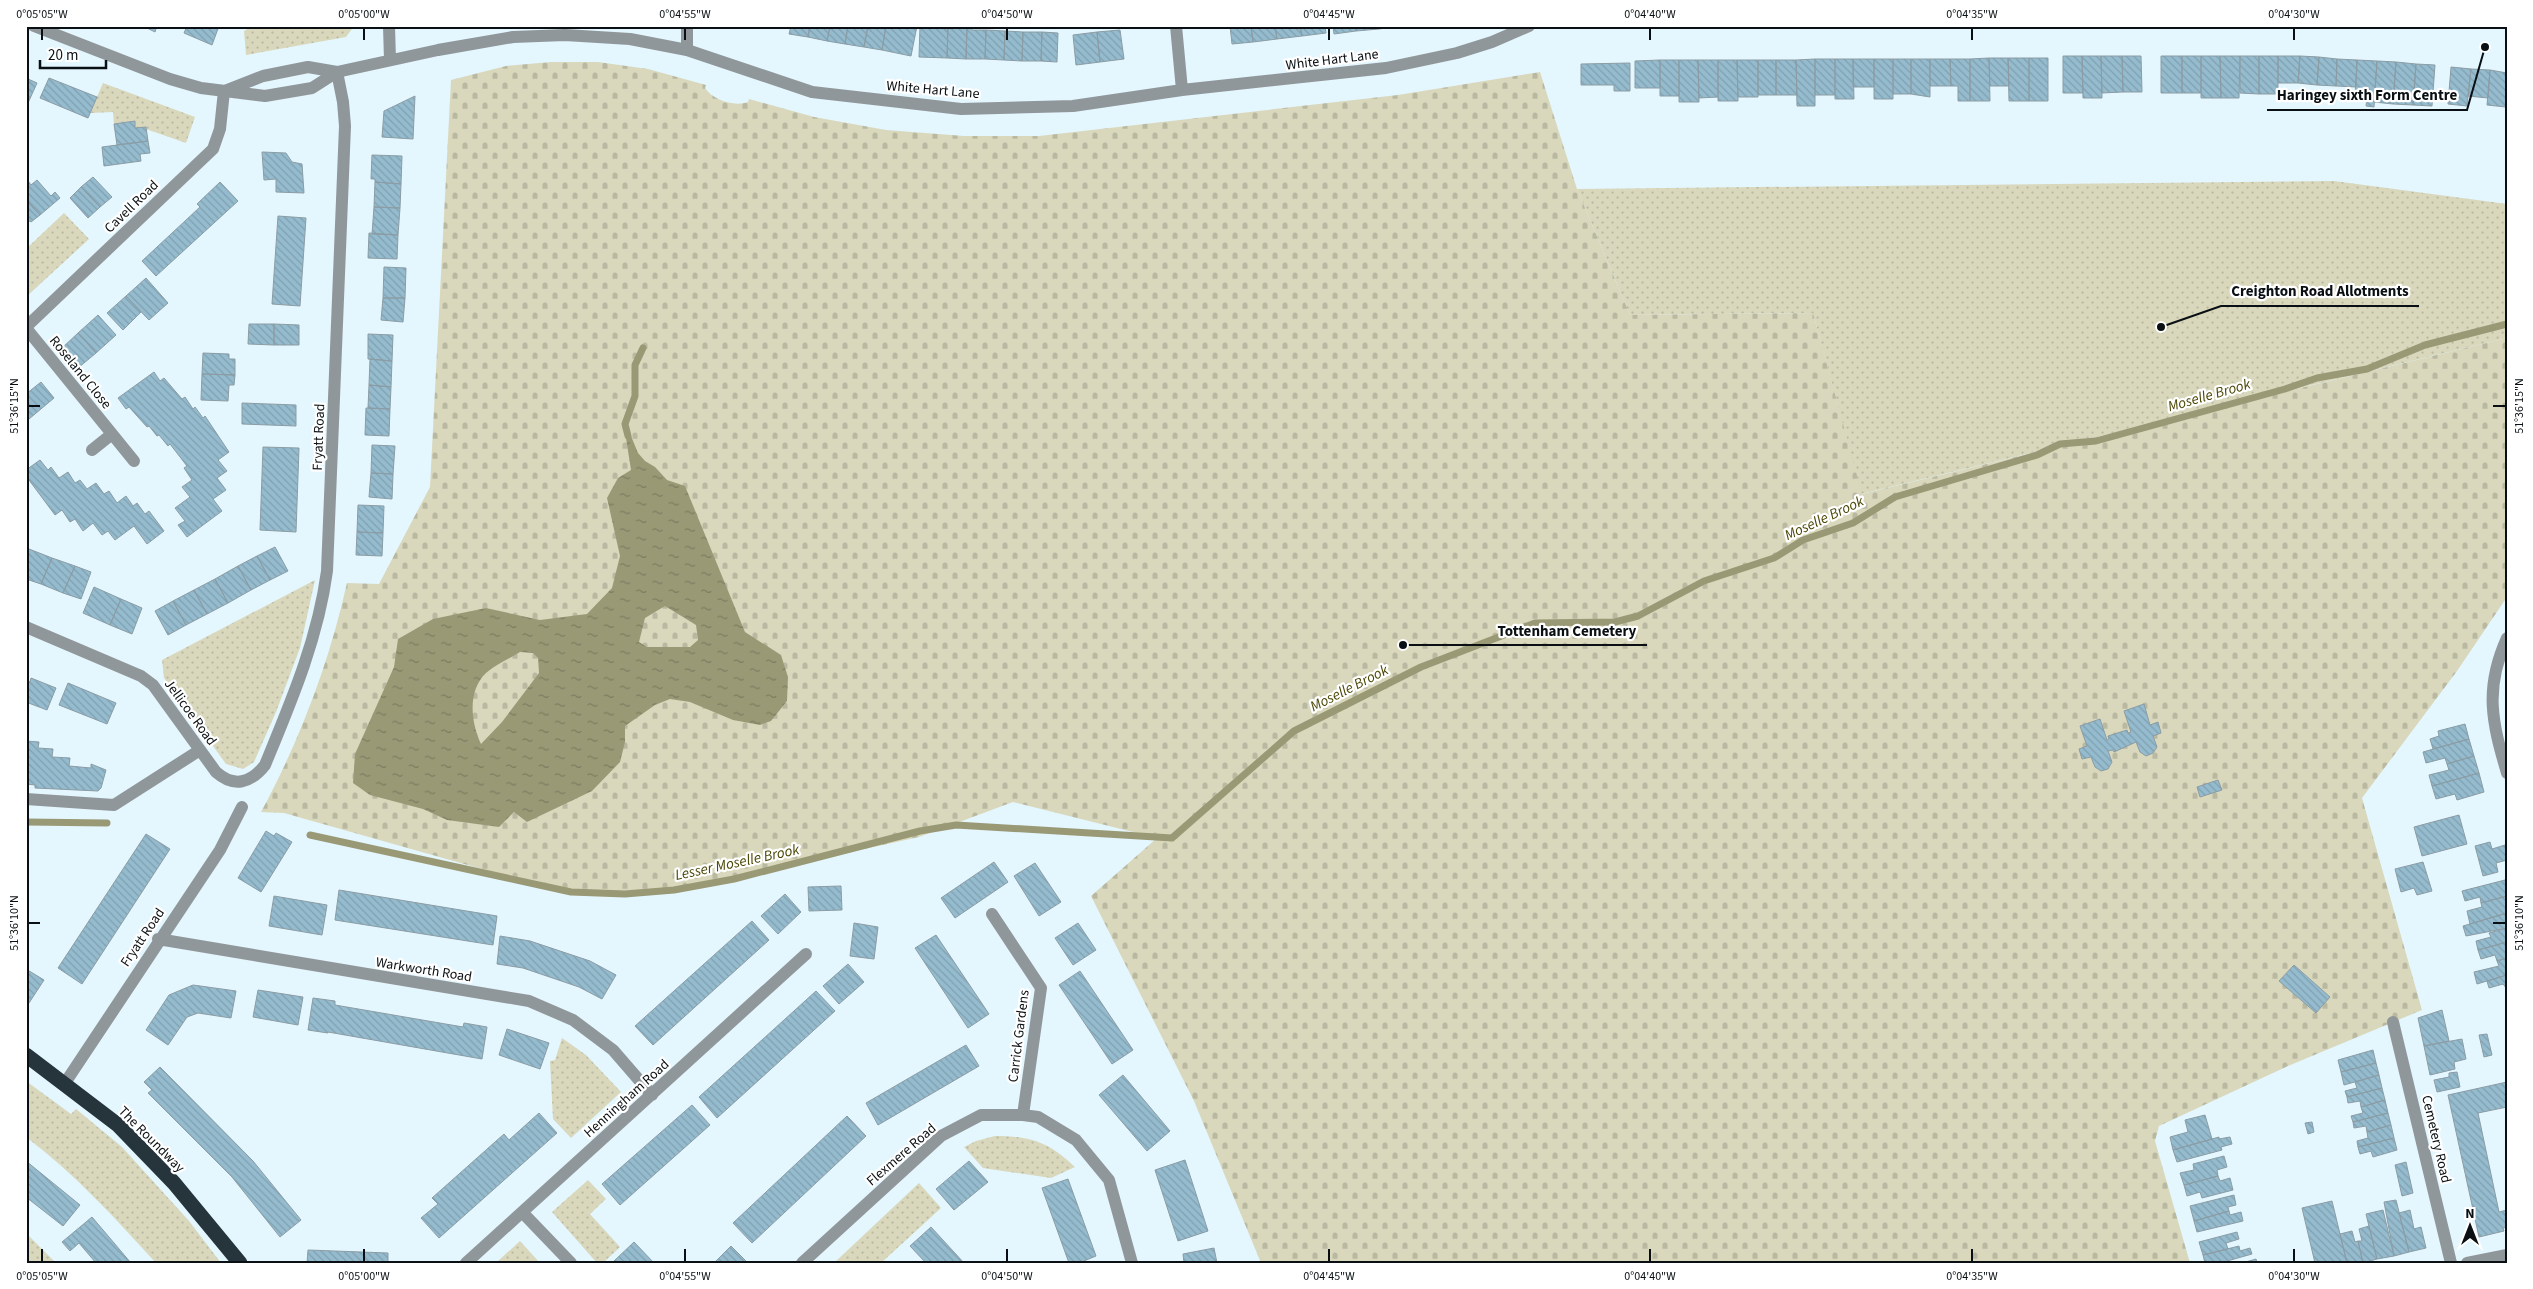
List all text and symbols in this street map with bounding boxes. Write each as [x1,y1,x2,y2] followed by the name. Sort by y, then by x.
[16,6,68,23] text: 0°05'05"W
[338,6,390,23] text: 0°05'00"W
[659,6,711,23] text: 0°04'55"W
[981,6,1033,23] text: 0°04'50"W
[1303,6,1355,23] text: 0°04'45"W
[1624,6,1676,23] text: 0°04'40"W
[1946,6,1998,23] text: 0°04'35"W
[2268,6,2320,23] text: 0°04'30"W
[40,38,106,70] scale bar
[1285,44,1380,76] street label: White Hart Lane
[48,45,78,66] text: 20 m
[886,76,980,104] street label: White Hart Lane
[2267,80,2467,110] callout: Haringey sixth Form Centre
[2277,85,2457,106] text: Haringey sixth Form Centre
[100,176,163,238] street label: Cavell Road
[2221,276,2419,306] callout: Creighton Road Allotments
[2231,281,2409,302] text: Creighton Road Allotments
[44,332,116,414] street label: Roseland Close
[2165,373,2254,417] water label: Moselle Brook
[6,378,23,434] text: 51°36'15"N
[2511,378,2528,434] text: 51°36'15"N
[308,403,330,471] street label: Fryatt Road
[1781,491,1868,546] water label: Moselle Brook
[1488,615,1647,645] callout: Tottenham Cemetery
[1498,621,1637,642] text: Tottenham Cemetery
[1306,659,1393,717] water label: Moselle Brook
[159,675,221,750] street label: Jellicoe Road
[673,839,802,886] water label: Lesser Moselle Brook
[6,895,23,951] text: 51°36'10"N
[2511,895,2528,951] text: 51°36'10"N
[116,904,170,971] street label: Fryatt Road
[374,953,473,987] street label: Warkworth Road
[1003,989,1035,1083] street label: Carrick Gardens
[580,1055,674,1143] street label: Henningham Road
[2416,1093,2456,1185] street label: Cemetery Road
[114,1102,189,1178] street label: The Roundway
[862,1119,941,1191] street label: Flexmere Road
[2446,1202,2496,1252] north arrow
[2465,1204,2475,1224] text: N
[16,1268,68,1285] text: 0°05'05"W
[338,1268,390,1285] text: 0°05'00"W
[659,1268,711,1285] text: 0°04'55"W
[981,1268,1033,1285] text: 0°04'50"W
[1303,1268,1355,1285] text: 0°04'45"W
[1624,1268,1676,1285] text: 0°04'40"W
[1946,1268,1998,1285] text: 0°04'35"W
[2268,1268,2320,1285] text: 0°04'30"W

